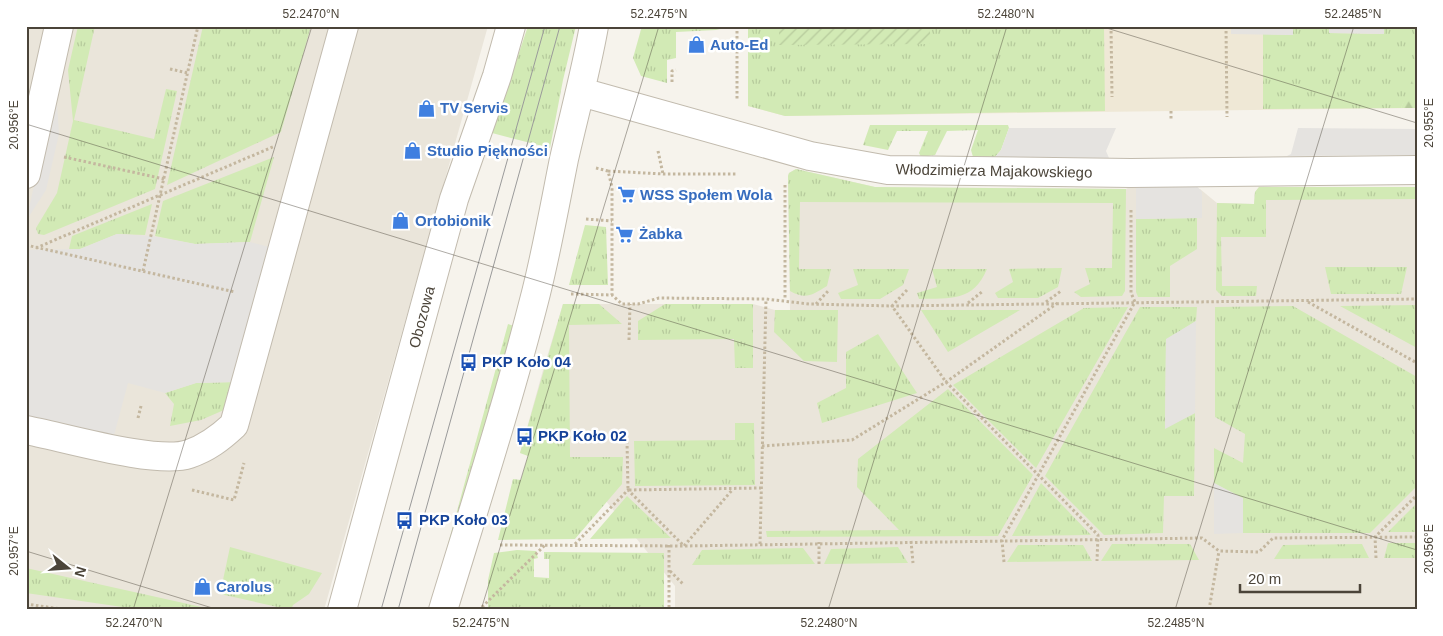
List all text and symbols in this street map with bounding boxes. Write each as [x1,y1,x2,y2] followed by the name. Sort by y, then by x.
[283,7,339,21] text: 52.2470°N
[631,7,687,21] text: 52.2475°N
[978,7,1034,21] text: 52.2480°N
[1325,7,1381,21] text: 52.2485°N
[686,35,706,55] shop icon: Auto-Ed
[710,36,768,53] place label: Auto-Ed
[416,98,436,118] shop icon: TV Servis
[1422,98,1436,148] text: 20.955°E
[440,99,508,116] place label: TV Servis
[7,100,21,150] text: 20.956°E
[403,141,423,161] shop icon: Studio Piękności
[427,142,548,159] place label: Studio Piękności
[896,160,1093,181] street label: Włodzimierza Majakowskiego
[616,185,636,205] supermarket icon: WSS Społem Wola
[640,186,773,203] place label: WSS Społem Wola
[391,211,411,231] shop icon: Ortobionik
[415,212,491,229] place label: Ortobionik
[615,224,635,244] supermarket icon: Żabka
[639,225,683,242] place label: Żabka
[405,283,438,350] street label: Obozowa
[458,352,478,372] bus stop icon: PKP Koło 04
[482,353,572,370] place label: PKP Koło 04
[514,426,534,446] bus stop icon: PKP Koło 02
[538,427,627,444] place label: PKP Koło 02
[395,510,415,530] bus stop icon: PKP Koło 03
[419,511,508,528] place label: PKP Koło 03
[1422,524,1436,574] text: 20.956°E
[7,526,21,576] text: 20.957°E
[42,544,92,594] north arrow
[1240,561,1360,593] scale bar
[71,565,90,579] text: N
[1248,570,1281,587] text: 20 m
[192,577,212,597] shop icon: Carolus
[216,578,272,595] place label: Carolus
[106,616,162,630] text: 52.2470°N
[453,616,509,630] text: 52.2475°N
[801,616,857,630] text: 52.2480°N
[1148,616,1204,630] text: 52.2485°N

